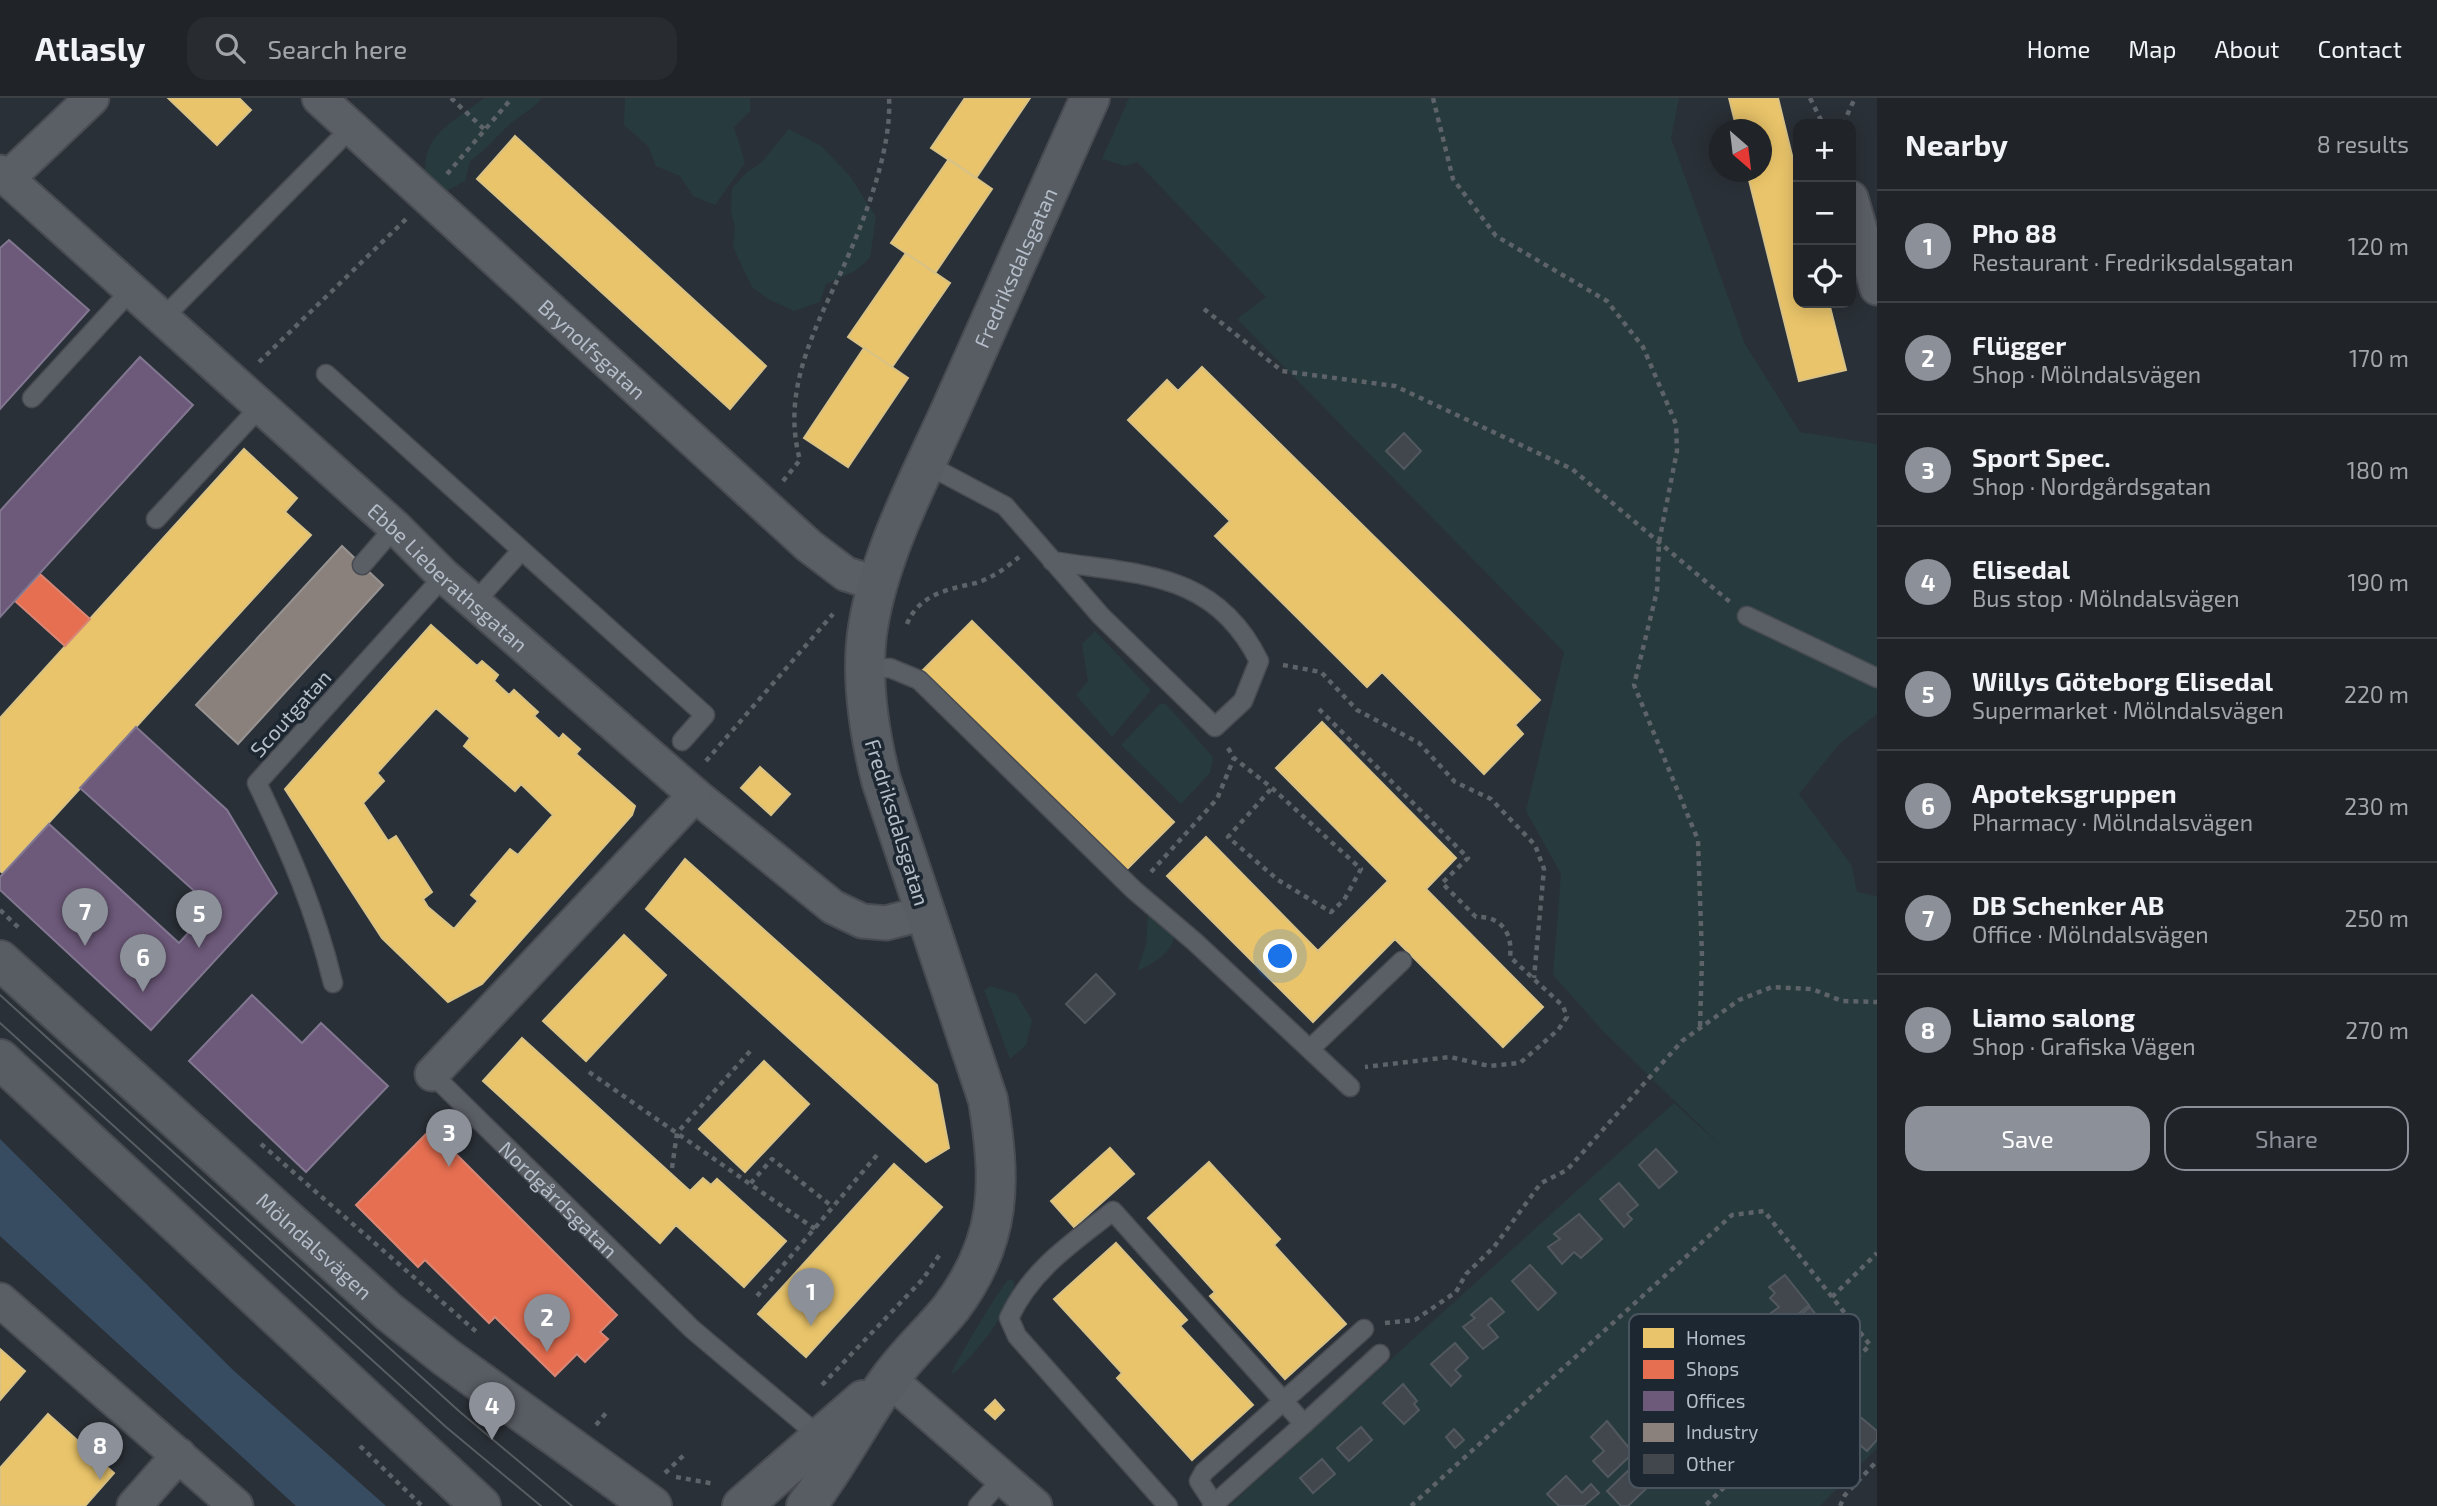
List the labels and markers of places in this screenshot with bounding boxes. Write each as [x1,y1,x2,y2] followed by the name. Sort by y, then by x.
[62,888,108,946] pin: 7
[176,890,222,948] pin: 5
[120,934,166,992] pin: 6
[426,1109,472,1167] pin: 3
[788,1268,834,1326] pin: 1
[524,1294,570,1352] pin: 2
[469,1382,515,1440] pin: 4
[77,1422,123,1480] pin: 8

